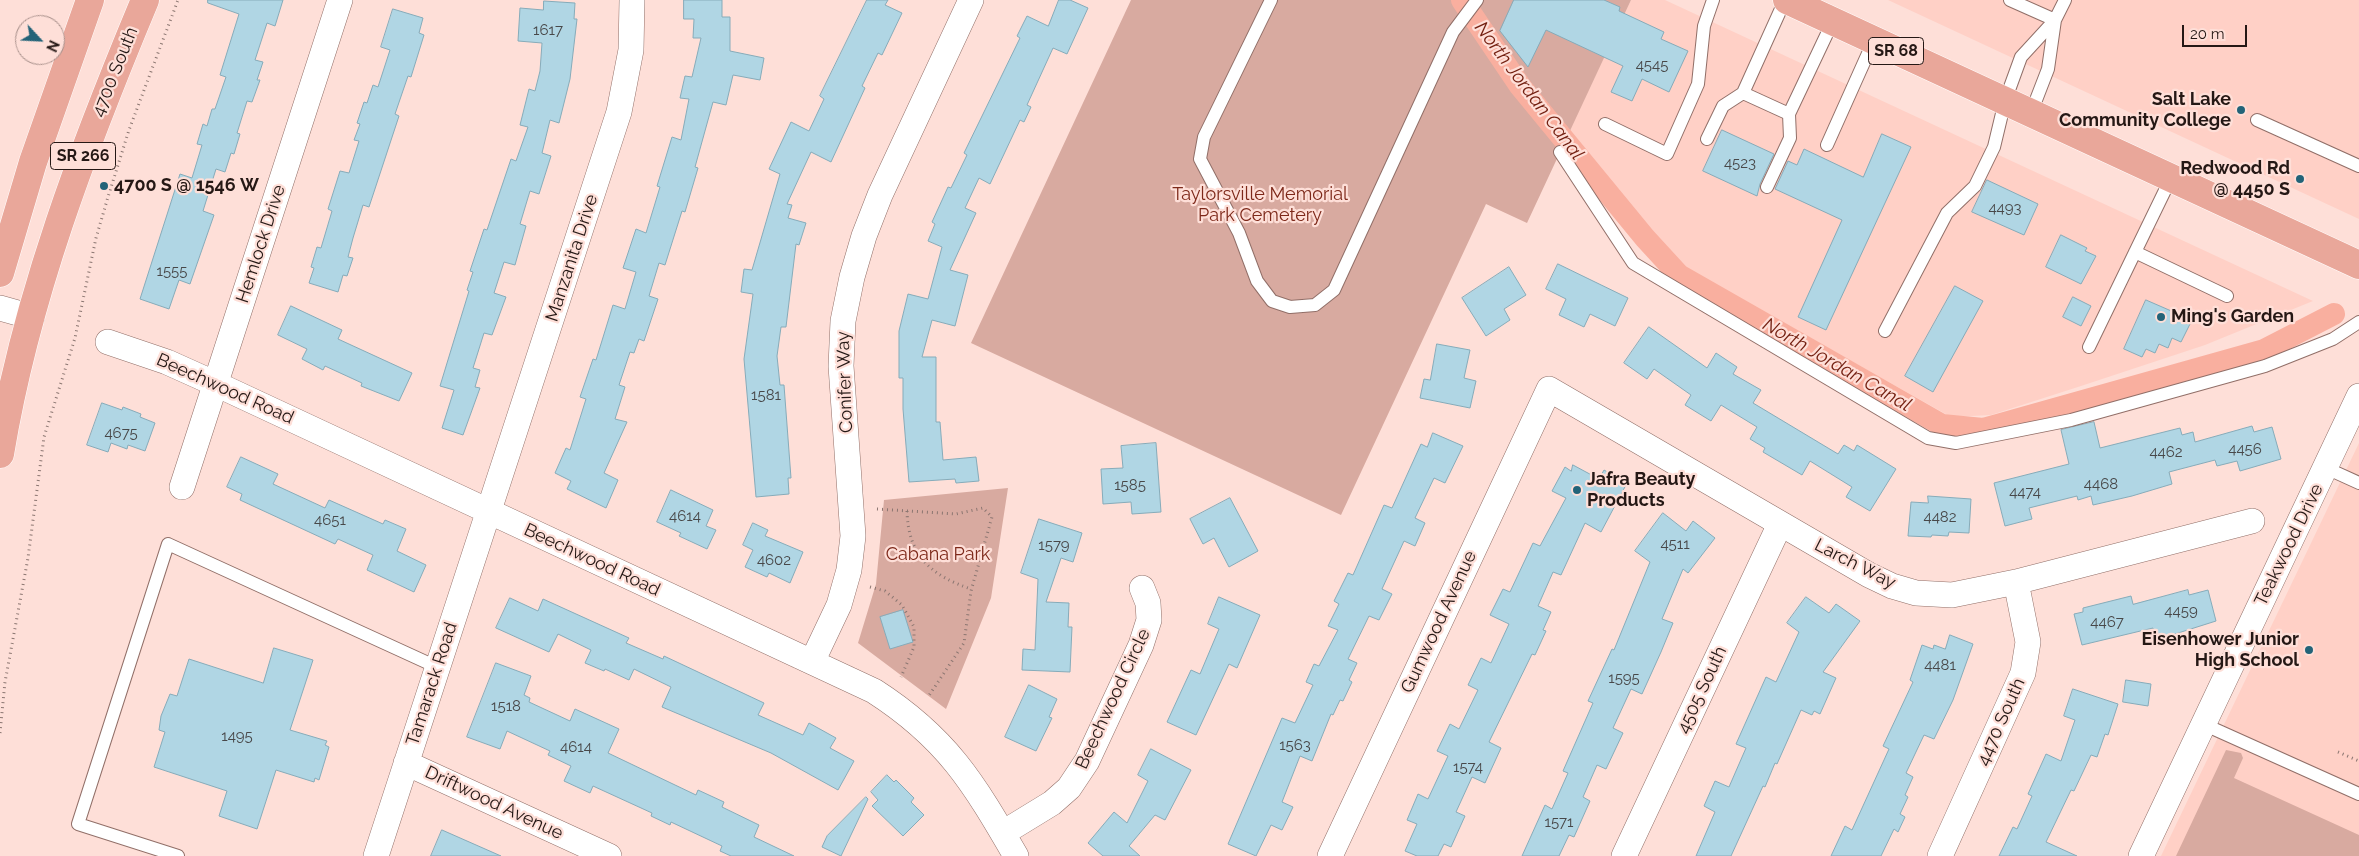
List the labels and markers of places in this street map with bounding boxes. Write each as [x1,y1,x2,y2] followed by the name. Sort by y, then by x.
[2059,89,2231,132] place label: Salt Lake Community College
[2235,104,2247,116] marker: Salt Lake Community College
[2180,158,2290,200] place label: Redwood Rd @ 4450 S
[2294,173,2306,185] marker: Redwood Rd @ 4450 S
[114,175,259,197] place label: 4700 S @ 1546 W
[98,180,110,192] marker: 4700 S @ 1546 W
[2171,306,2294,328] place label: Ming's Garden
[2155,311,2167,323] marker: Ming's Garden
[1587,469,1695,512] place label: Jafra Beauty Products
[1571,484,1583,496] marker: Jafra Beauty Products
[2142,629,2299,672] place label: Eisenhower Junior High School
[2303,644,2315,656] marker: Eisenhower Junior High School

